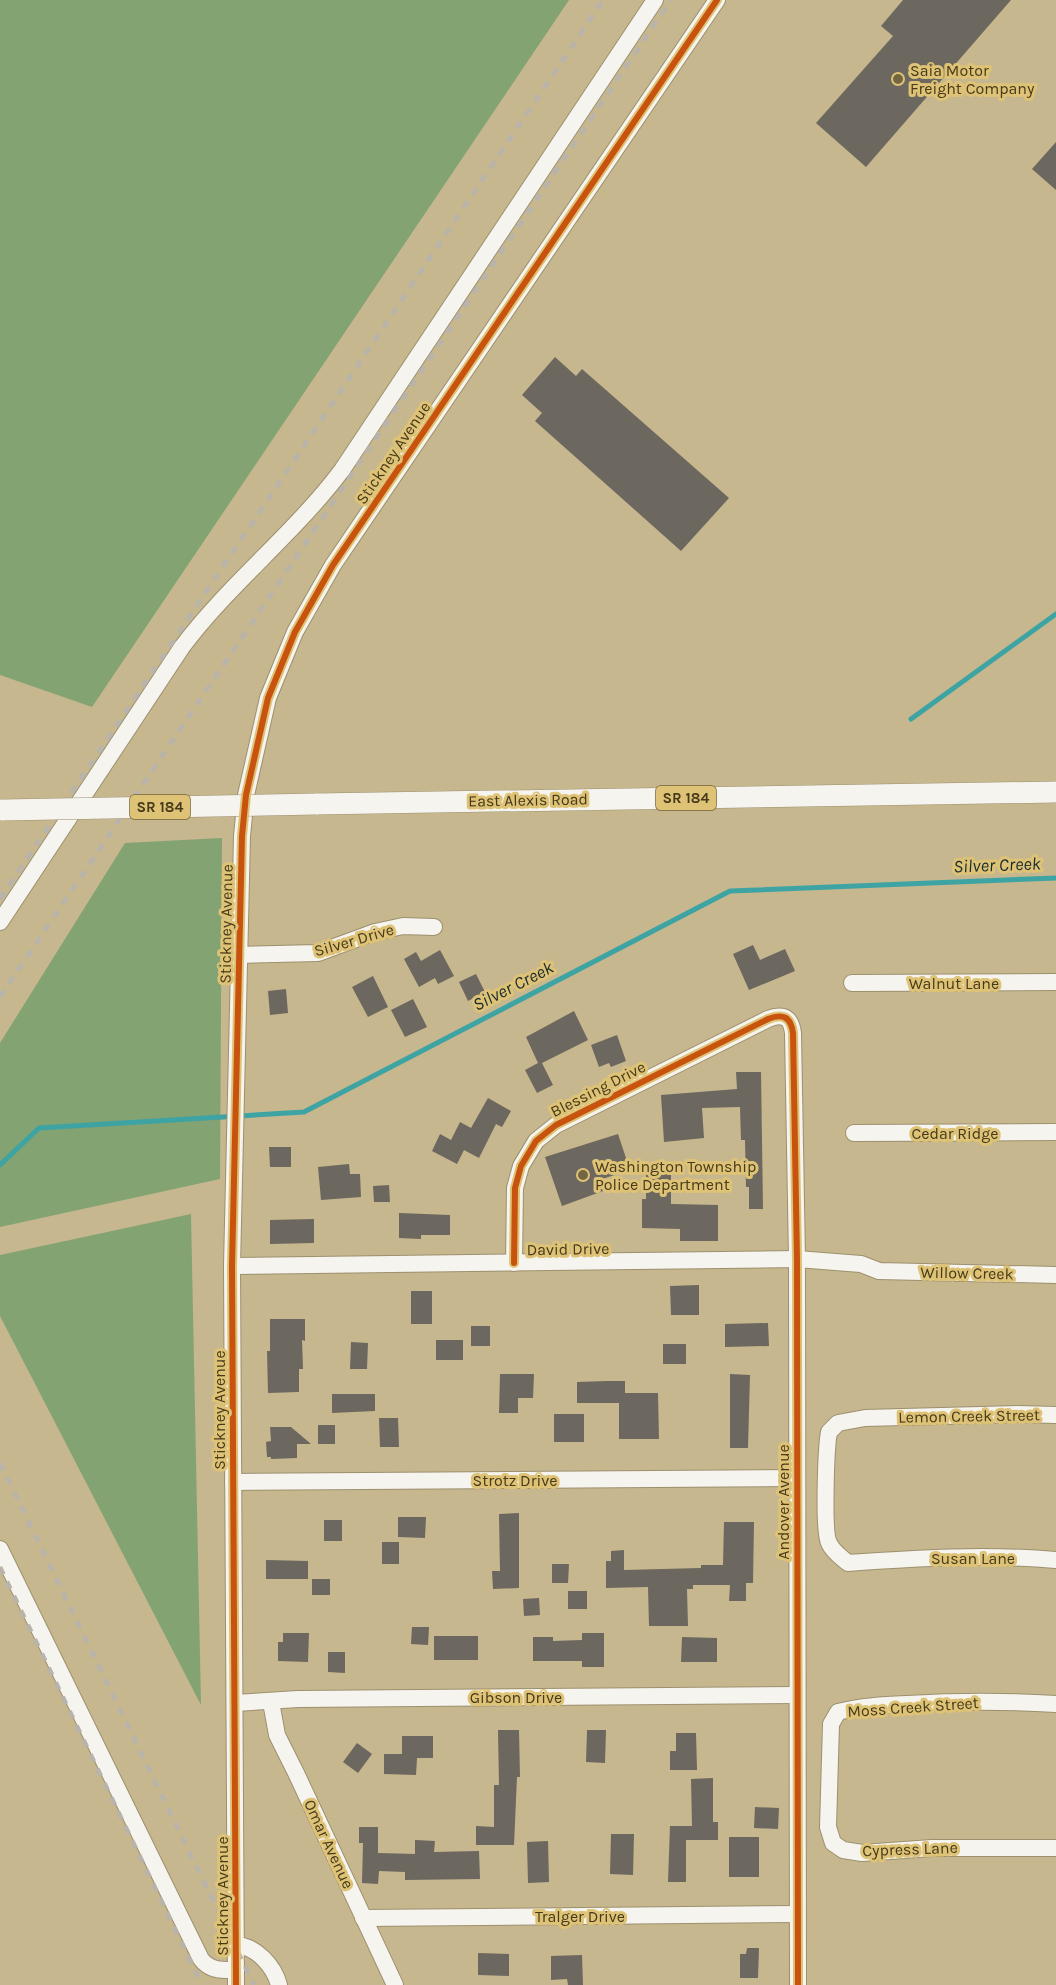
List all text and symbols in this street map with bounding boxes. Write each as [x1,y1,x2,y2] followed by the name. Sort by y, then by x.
[910,61,1035,98] place label: Saia Motor Freight Company
[891,72,905,86] marker: Saia Motor Freight Company
[352,398,434,508] street label: Stickney Avenue
[656,786,716,810] road number: SR 184
[468,789,588,811] street label: East Alexis Road
[130,795,190,819] road number: SR 184
[953,852,1042,878] water label: Silver Creek
[215,864,237,984] street label: Stickney Avenue
[312,920,396,960] street label: Silver Drive
[469,956,558,1016] water label: Silver Creek
[909,974,999,993] street label: Walnut Lane
[547,1057,649,1121] street label: Blessing Drive
[911,1124,999,1143] street label: Cedar Ridge
[595,1157,756,1194] place label: Washington Township Police Department
[576,1168,590,1182] marker: Washington Township Police Department
[526,1239,610,1259] street label: David Drive
[920,1263,1014,1283] street label: Willow Creek
[210,1350,229,1470] street label: Stickney Avenue
[898,1405,1040,1427] street label: Lemon Creek Street
[774,1444,793,1560] street label: Andover Avenue
[473,1471,558,1490] street label: Strotz Drive
[931,1549,1015,1568] street label: Susan Lane
[470,1688,562,1707] street label: Gibson Drive
[847,1693,979,1721] street label: Moss Creek Street
[300,1796,358,1892] street label: Omar Avenue
[213,1836,232,1956] street label: Stickney Avenue
[862,1838,958,1860] street label: Cypress Lane
[535,1907,625,1926] street label: Tralger Drive

